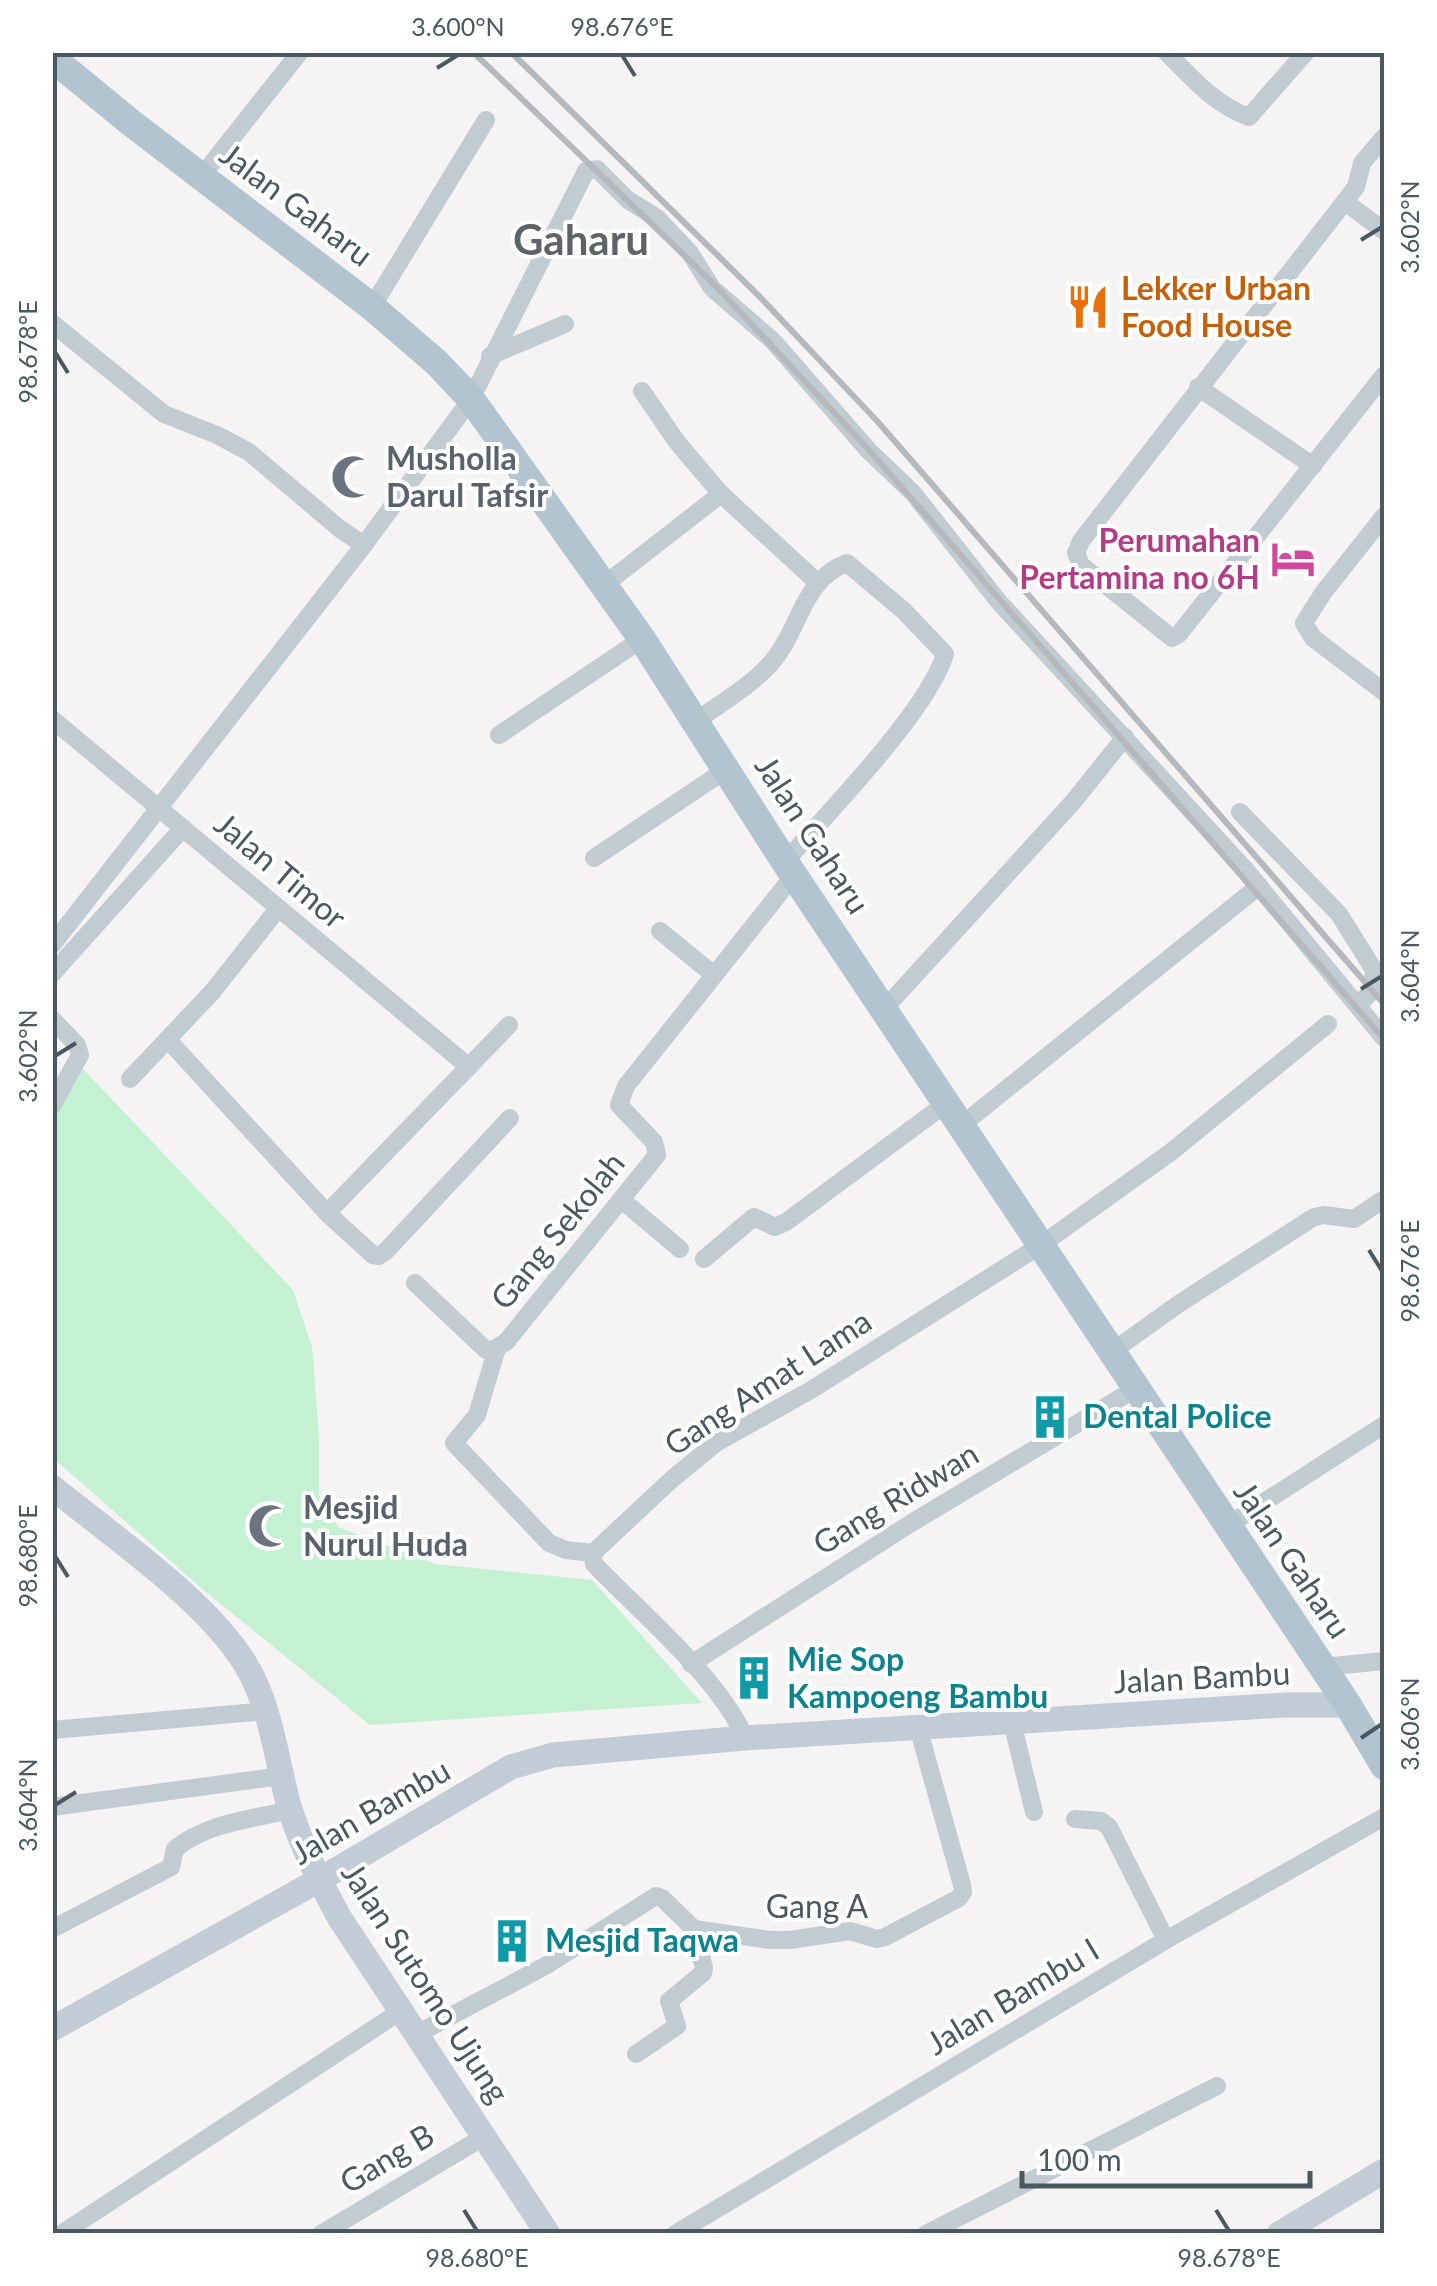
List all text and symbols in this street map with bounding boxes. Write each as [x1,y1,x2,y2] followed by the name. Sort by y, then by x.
[411,11,505,41] text: 3.600°N
[570,11,674,41] text: 98.676°E
[213,134,381,274] street label: Jalan Gaharu
[1394,180,1424,274] text: 3.602°N
[513,214,649,264] district label: Gaharu
[1121,268,1311,344] place label: Lekker Urban Food House
[1064,283,1112,331] restaurant icon: Lekker Urban Food House
[12,300,42,404] text: 98.678°E
[386,438,548,514] place label: Musholla Darul Tafsir
[329,453,377,501] mosque icon: Musholla Darul Tafsir
[1019,520,1260,596] place label: Perumahan Pertamina no 6H
[1269,535,1317,583] hotel icon: Perumahan Pertamina no 6H
[748,748,879,921] street label: Jalan Gaharu
[207,804,355,936] street label: Jalan Timor
[1394,929,1424,1023] text: 3.604°N
[12,1009,42,1103] text: 3.602°N
[482,1144,632,1316] street label: Gang Sekolah
[1394,1219,1424,1323] text: 98.676°E
[656,1300,878,1463] street label: Gang Amat Lama
[1026,1393,1074,1441] building icon: Dental Police
[1083,1396,1272,1435] place label: Dental Police
[805,1433,985,1562] street label: Gang Ridwan
[1227,1473,1360,1645] street label: Jalan Gaharu
[303,1487,468,1563] place label: Mesjid Nurul Huda
[246,1502,294,1550] mosque icon: Mesjid Nurul Huda
[12,1504,42,1608] text: 98.680°E
[787,1639,1048,1715] place label: Mie Sop Kampoeng Bambu
[1113,1652,1291,1701] street label: Jalan Bambu
[730,1654,778,1702] building icon: Mie Sop Kampoeng Bambu
[1394,1677,1424,1771] text: 3.606°N
[284,1750,457,1872] street label: Jalan Bambu
[12,1758,42,1852] text: 3.604°N
[334,1855,518,2110] street label: Jalan Sutomo Ujung
[766,1886,869,1925] street label: Gang A
[488,1917,536,1965] building icon: Mesjid Taqwa
[545,1920,739,1959] place label: Mesjid Taqwa
[919,1929,1105,2062] street label: Jalan Bambu I
[332,2115,440,2201] street label: Gang B
[1022,2126,1310,2188] scale bar
[1037,2141,1122,2177] text: 100 m
[425,2242,529,2272] text: 98.680°E
[1177,2242,1281,2272] text: 98.678°E

